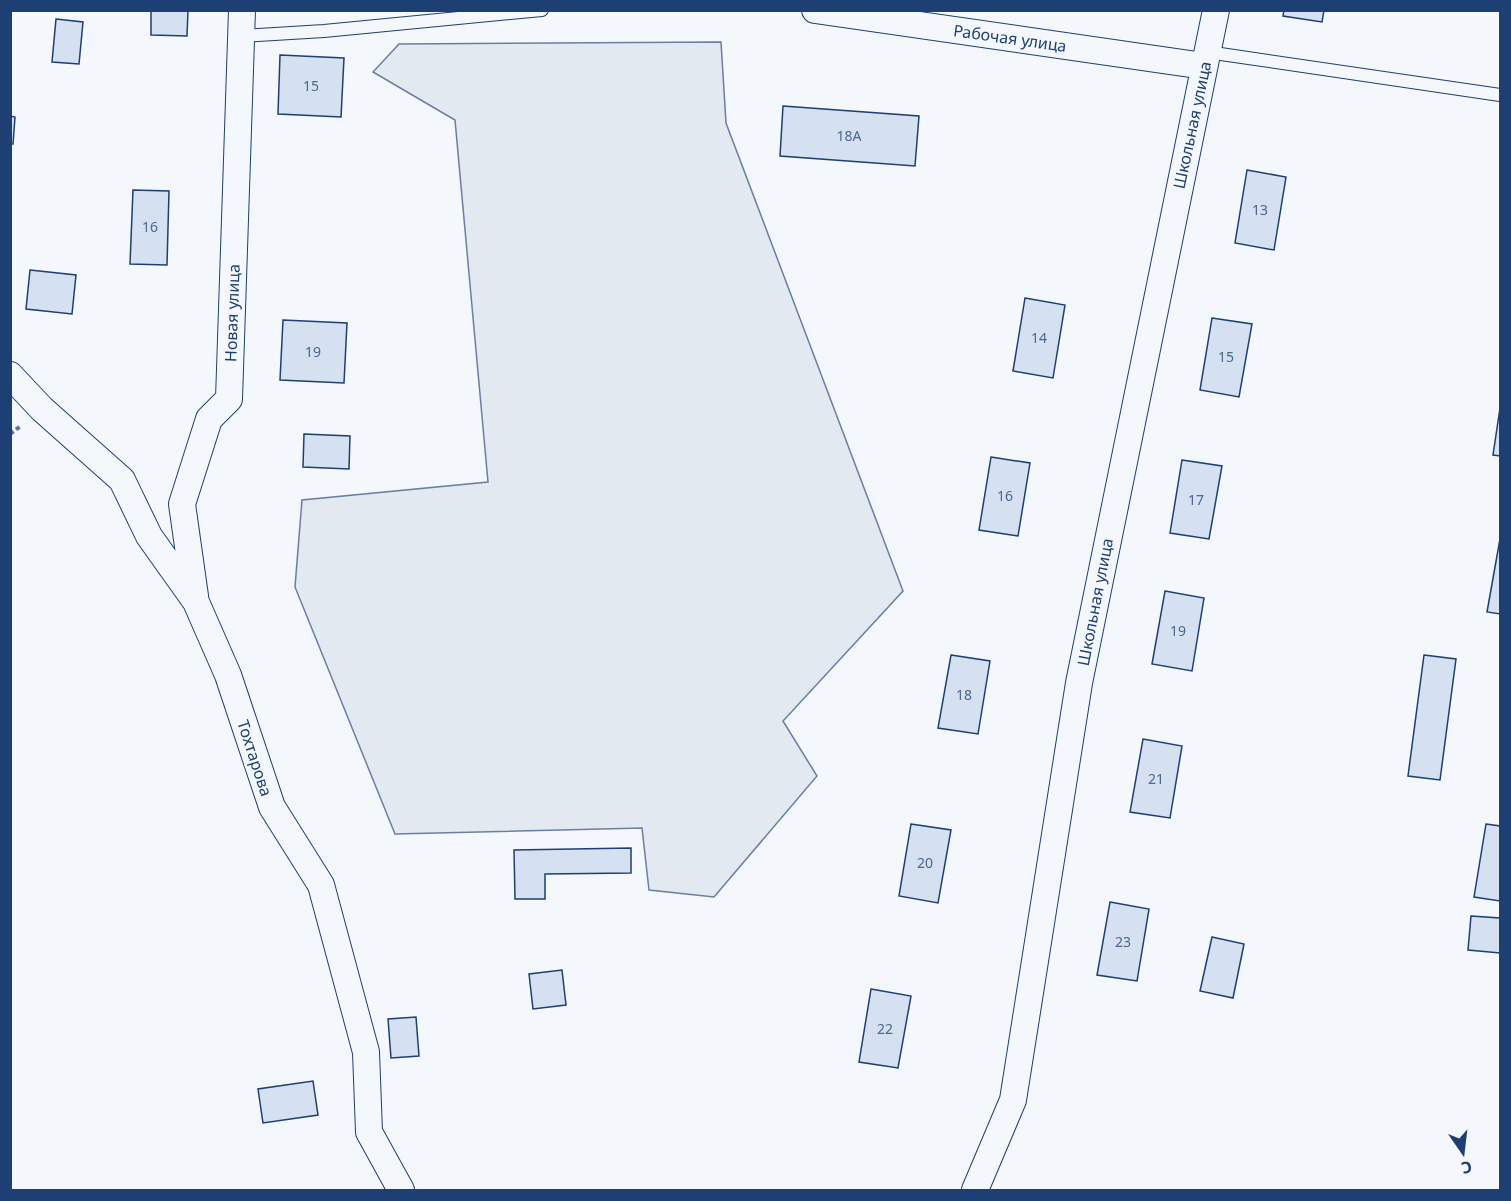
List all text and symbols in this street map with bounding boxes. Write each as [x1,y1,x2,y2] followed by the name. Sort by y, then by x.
[952,19,1068,57] street label: Рабочая улица
[1168,59,1216,191] street label: Школьная улица
[303,76,319,95] house number: 15
[837,126,862,145] house number: 18А
[1252,200,1268,219] house number: 13
[142,217,158,236] house number: 16
[219,264,245,362] street label: Новая улица
[1031,328,1047,347] house number: 14
[305,342,321,361] house number: 19
[1218,347,1234,366] house number: 15
[997,486,1013,505] house number: 16
[1188,490,1204,509] house number: 17
[1072,536,1118,668] street label: Школьная улица
[1170,621,1186,640] house number: 19
[956,685,972,704] house number: 18
[232,717,278,799] street label: Тохтарова
[1148,769,1164,788] house number: 21
[917,853,933,872] house number: 20
[1115,932,1131,951] house number: 23
[877,1019,893,1038] house number: 22
[1433,1123,1493,1183] north arrow
[1459,1156,1474,1179] text: С

